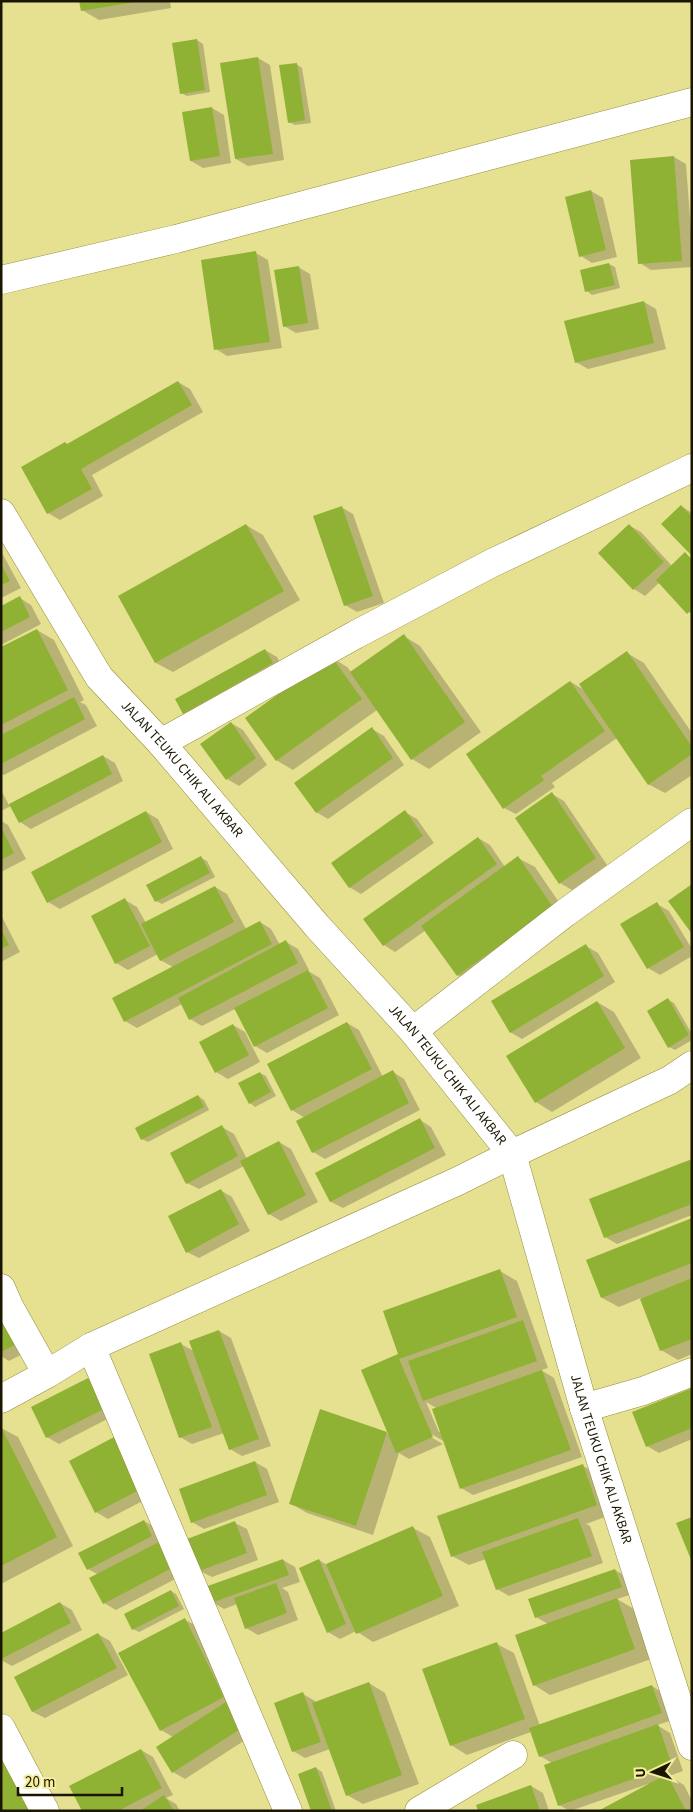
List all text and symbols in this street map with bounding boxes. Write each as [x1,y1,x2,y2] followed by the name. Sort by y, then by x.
[116,696,248,842] street label: JALAN TEUKU CHIK ALI AKBAR
[384,1000,511,1149] street label: JALAN TEUKU CHIK ALI AKBAR
[565,1372,637,1546] street label: JALAN TEUKU CHIK ALI AKBAR
[628,1747,678,1797] north arrow
[18,1764,121,1796] scale bar
[631,1767,651,1778] text: U
[25,1772,55,1793] text: 20 m

